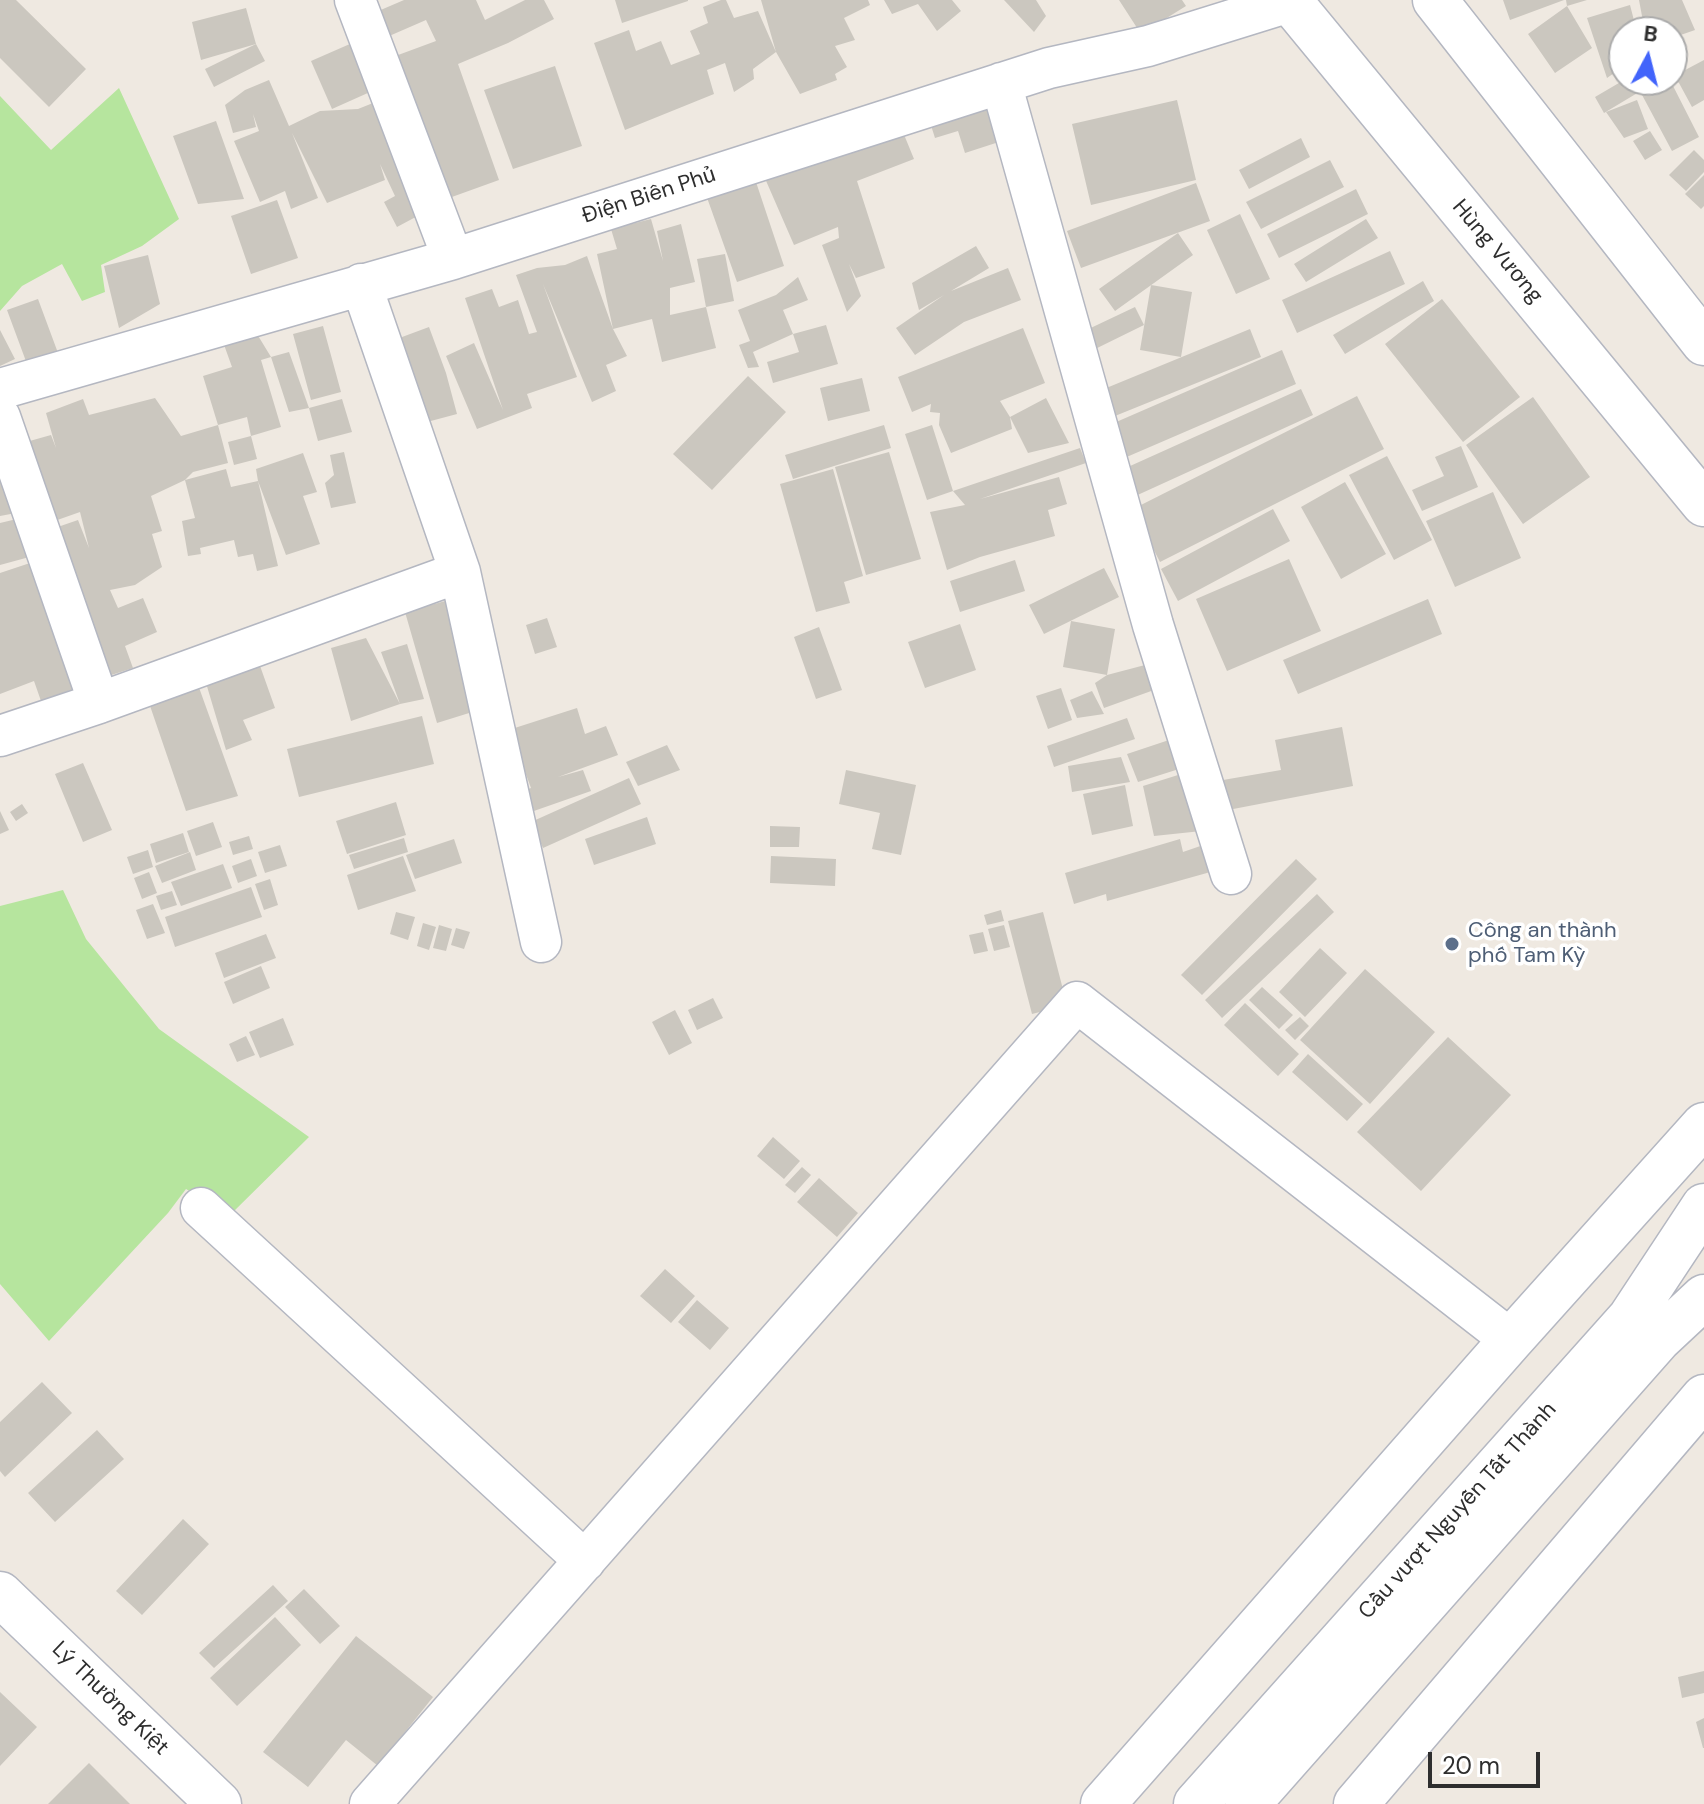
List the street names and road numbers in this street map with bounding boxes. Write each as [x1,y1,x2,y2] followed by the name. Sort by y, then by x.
[579,162,719,230] street label: Điện Biên Phủ
[1446,195,1548,309] street label: Hùng Vương
[1354,1397,1562,1625] street label: Cầu vượt Nguyễn Tất Thành
[46,1637,174,1761] street label: Lý Thường Kiệt

